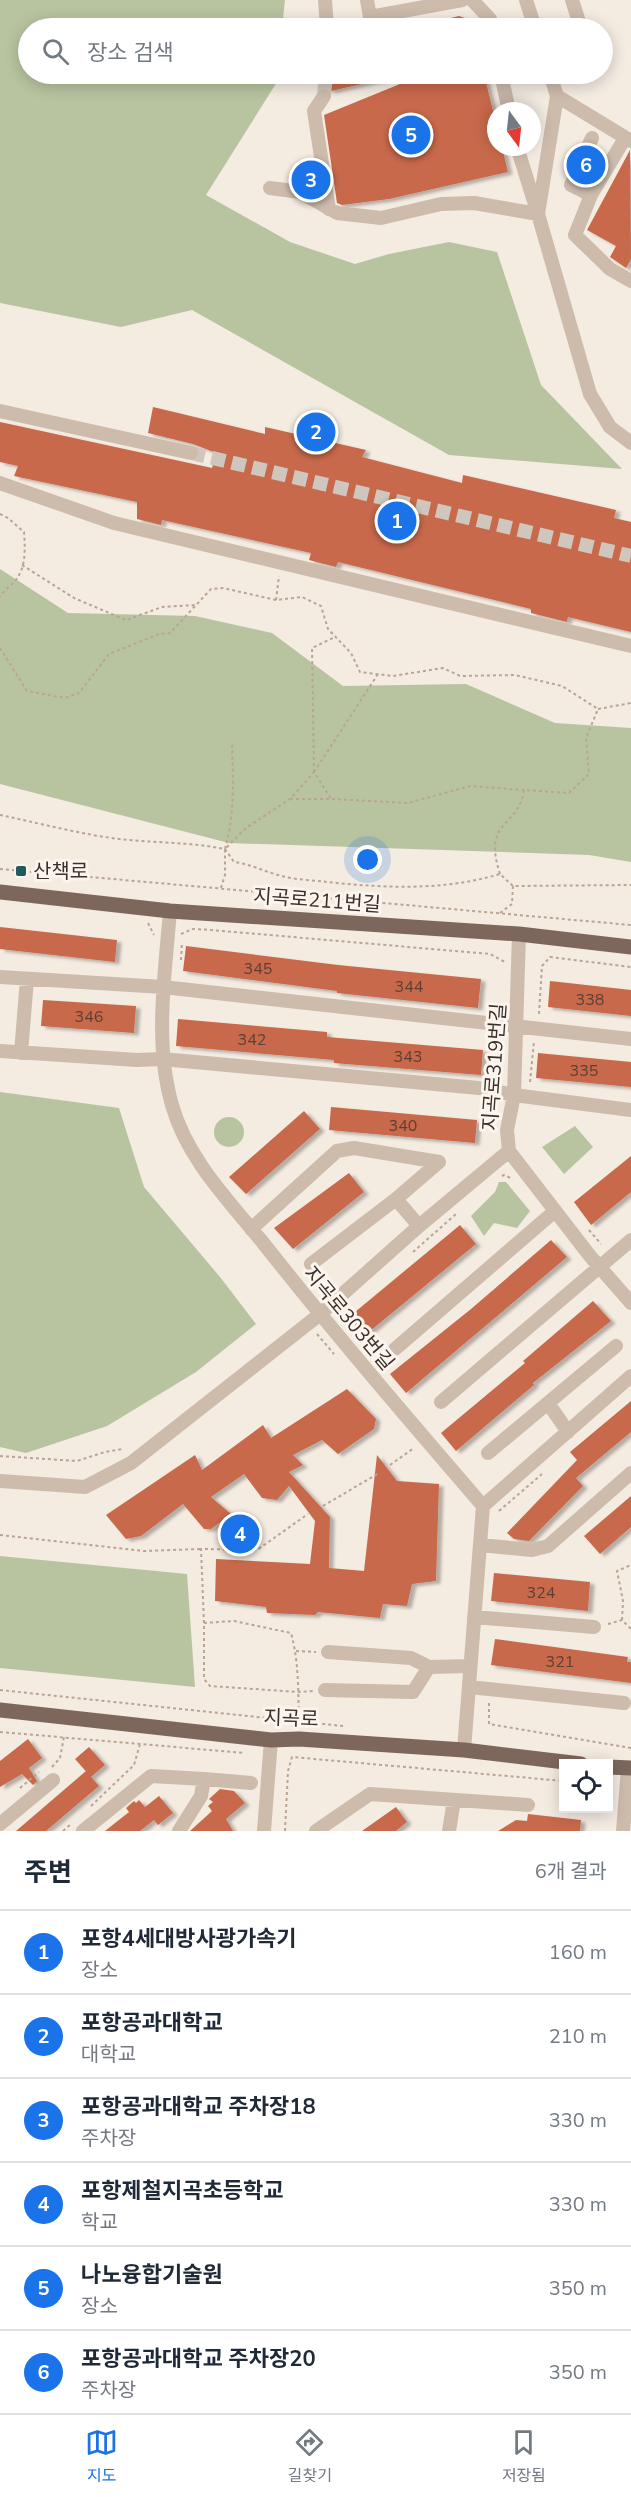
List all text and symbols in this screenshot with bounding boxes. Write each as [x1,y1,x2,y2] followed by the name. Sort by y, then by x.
[18,18,613,84] search box
[39,35,72,68] icon: search
[87,38,174,68] text: 장소 검색
[487,102,541,156] north arrow
[392,112,430,158] pin: 5
[566,142,606,188] pin: 6
[292,158,330,202] pin: 3
[296,410,336,454] pin: 2
[378,498,416,544] pin: 1
[353,845,382,874] your location
[33,858,88,885] place label: 산책로
[14,864,28,878] marker: 산책로
[252,883,382,918] street label: 지곡로211번길
[244,958,272,980] house number: 345
[395,976,424,998] house number: 344
[576,989,604,1011] house number: 338
[477,1002,512,1132] street label: 지곡로319번길
[75,1006,103,1028] house number: 346
[238,1029,266,1051] house number: 342
[394,1046,422,1068] house number: 343
[570,1060,598,1082] house number: 335
[389,1115,417,1137] house number: 340
[297,1261,400,1376] street label: 지곡로303번길
[220,1512,260,1556] pin: 4
[527,1582,556,1604] house number: 324
[546,1651,574,1673] house number: 321
[263,1704,319,1733] street label: 지곡로
[559,1759,613,1813] map controls
[559,1759,613,1813] button: locate
[24,1855,72,1890] text: 주변
[535,1858,607,1885] text: 6개 결과
[81,1924,297,1954] text: 포항4세대방사광가속기
[38,1939,50,1966] text: 1
[549,1939,607,1966] text: 160 m
[81,1957,118,1984] text: 장소
[81,2008,223,2038] text: 포항공과대학교
[38,2023,50,2050] text: 2
[549,2023,607,2050] text: 210 m
[81,2041,136,2068] text: 대학교
[81,2092,316,2122] text: 포항공과대학교 주차장18
[38,2107,50,2134] text: 3
[549,2107,607,2134] text: 330 m
[81,2125,136,2152] text: 주차장
[81,2176,283,2206] text: 포항제철지곡초등학교
[38,2191,50,2218] text: 4
[549,2191,607,2218] text: 330 m
[81,2209,118,2236] text: 학교
[81,2260,223,2290] text: 나노융합기술원
[38,2275,50,2302] text: 5
[549,2275,607,2302] text: 350 m
[81,2293,118,2320] text: 장소
[81,2344,316,2374] text: 포항공과대학교 주차장20
[38,2359,50,2386] text: 6
[549,2359,607,2386] text: 350 m
[81,2377,136,2404] text: 주차장
[85,2426,118,2487] tab: 지도
[288,2426,332,2487] tab: 길찾기
[502,2426,546,2487] tab: 저장됨

